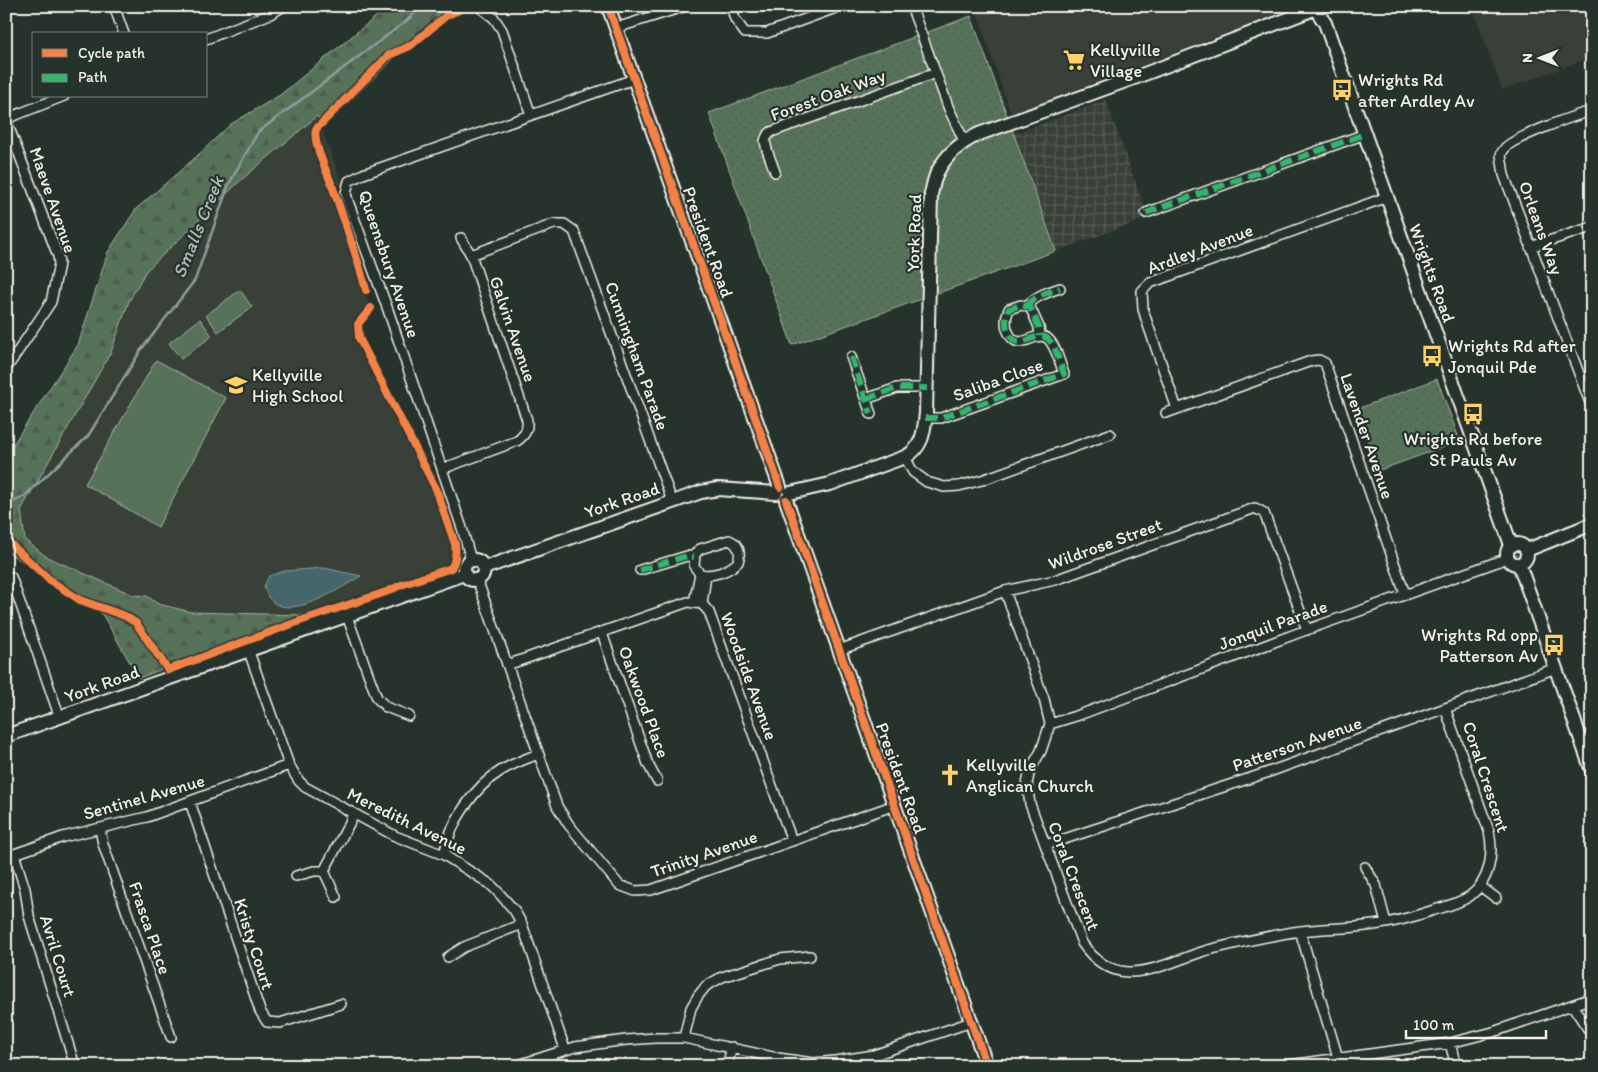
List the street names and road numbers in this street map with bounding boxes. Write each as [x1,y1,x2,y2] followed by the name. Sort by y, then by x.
[768,64,889,126] street label: Forest Oak Way
[25,144,81,256] street label: Maeve Avenue
[1514,178,1568,278] street label: Orleans Way
[678,183,738,301] street label: President Road
[353,187,425,341] street label: Queensbury Avenue
[902,193,926,272] street label: York Road
[1144,219,1256,279] street label: Ardley Avenue
[1404,221,1460,325] street label: Wrights Road
[485,273,541,385] street label: Galvin Avenue
[600,279,674,433] street label: Cunningham Parade
[950,354,1046,406] street label: Saliba Close
[1335,370,1399,502] street label: Lavender Avenue
[581,477,663,523] street label: York Road
[1045,513,1165,575] street label: Wildrose Street
[1216,595,1330,655] street label: Jonquil Parade
[716,609,782,743] street label: Woodside Avenue
[614,643,674,761] street label: Oakwood Place
[62,660,143,708] street label: York Road
[1229,712,1365,776] street label: Patterson Avenue
[871,719,931,837] street label: President Road
[1458,719,1514,835] street label: Coral Crescent
[81,769,207,825] street label: Sentinel Avenue
[344,783,470,859] street label: Meredith Avenue
[1043,818,1105,934] street label: Coral Crescent
[648,825,760,883] street label: Trinity Avenue
[124,879,176,977] street label: Frasca Place
[229,896,279,993] street label: Kristy Court
[35,912,81,1000] street label: Avril Court

